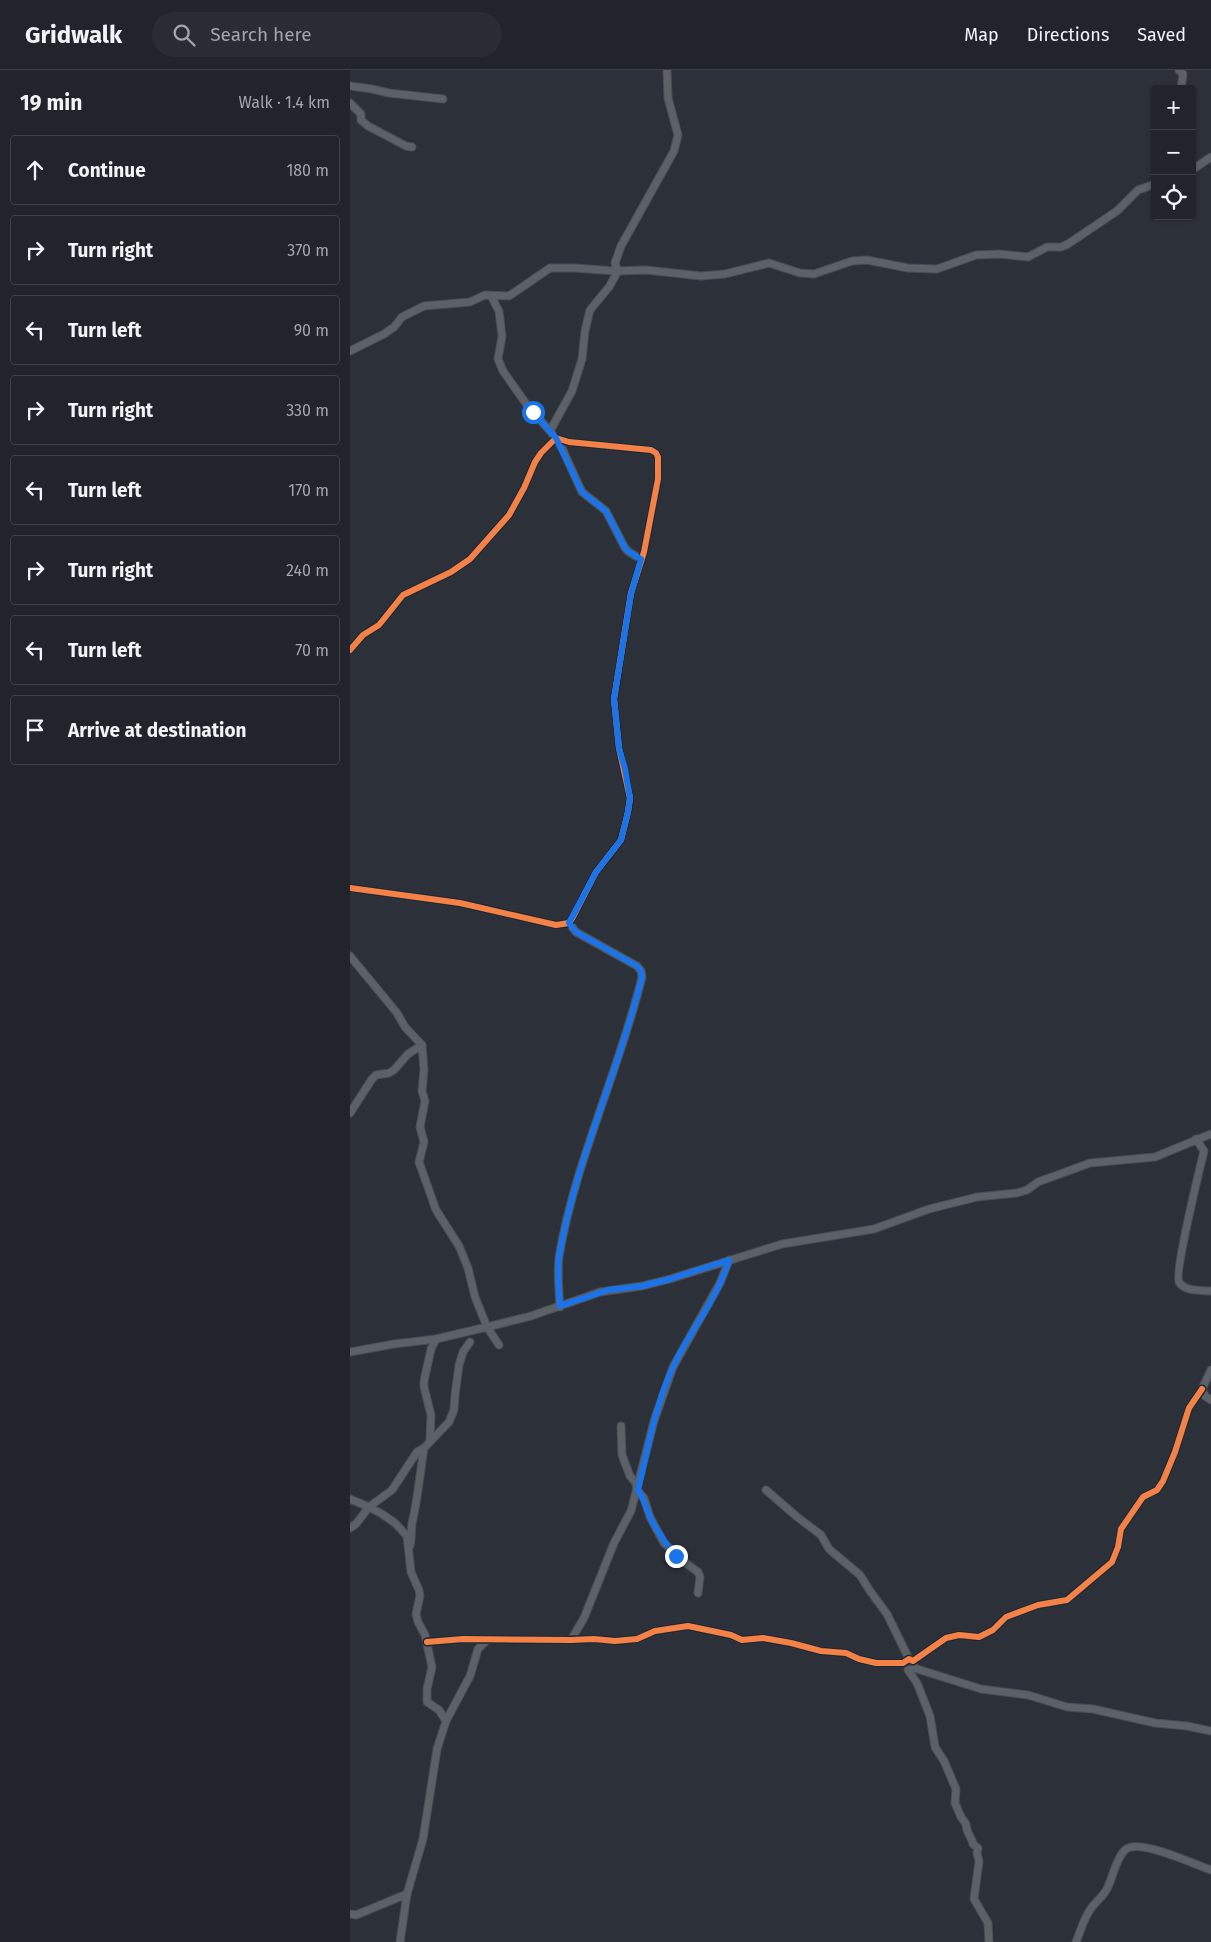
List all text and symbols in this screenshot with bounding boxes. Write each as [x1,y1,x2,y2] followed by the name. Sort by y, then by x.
[152,12,502,57] search box
[25,21,122,49] text: Gridwalk
[170,21,198,49] icon: search
[210,23,312,46] text: Search here
[964,24,999,46] text: Map
[1027,24,1109,46] text: Directions
[1137,24,1186,46] text: Saved
[1151,85,1196,220] map controls
[1151,85,1196,130] button: +
[20,90,82,116] text: 19 min
[239,93,330,112] text: Walk · 1.4 km
[1151,130,1196,175] button: −
[21,156,49,184] icon: ahead
[68,159,146,182] text: Continue
[286,161,329,180] text: 180 m
[1151,175,1196,220] button: locate
[21,236,49,264] icon: right
[68,239,153,262] text: Turn right
[287,241,329,260] text: 370 m
[21,316,49,344] icon: left
[68,319,142,342] text: Turn left
[294,321,329,340] text: 90 m
[21,396,49,424] icon: right
[68,399,153,422] text: Turn right
[286,401,329,420] text: 330 m
[522,401,545,424] route start
[21,476,49,504] icon: left
[68,479,142,502] text: Turn left
[288,481,329,500] text: 170 m
[21,556,49,584] icon: right
[68,559,153,582] text: Turn right
[286,561,329,580] text: 240 m
[21,636,49,664] icon: left
[68,639,142,662] text: Turn left
[295,641,329,660] text: 70 m
[21,716,49,744] icon: arrive
[68,719,247,742] text: Arrive at destination
[665,1545,688,1568] route end

